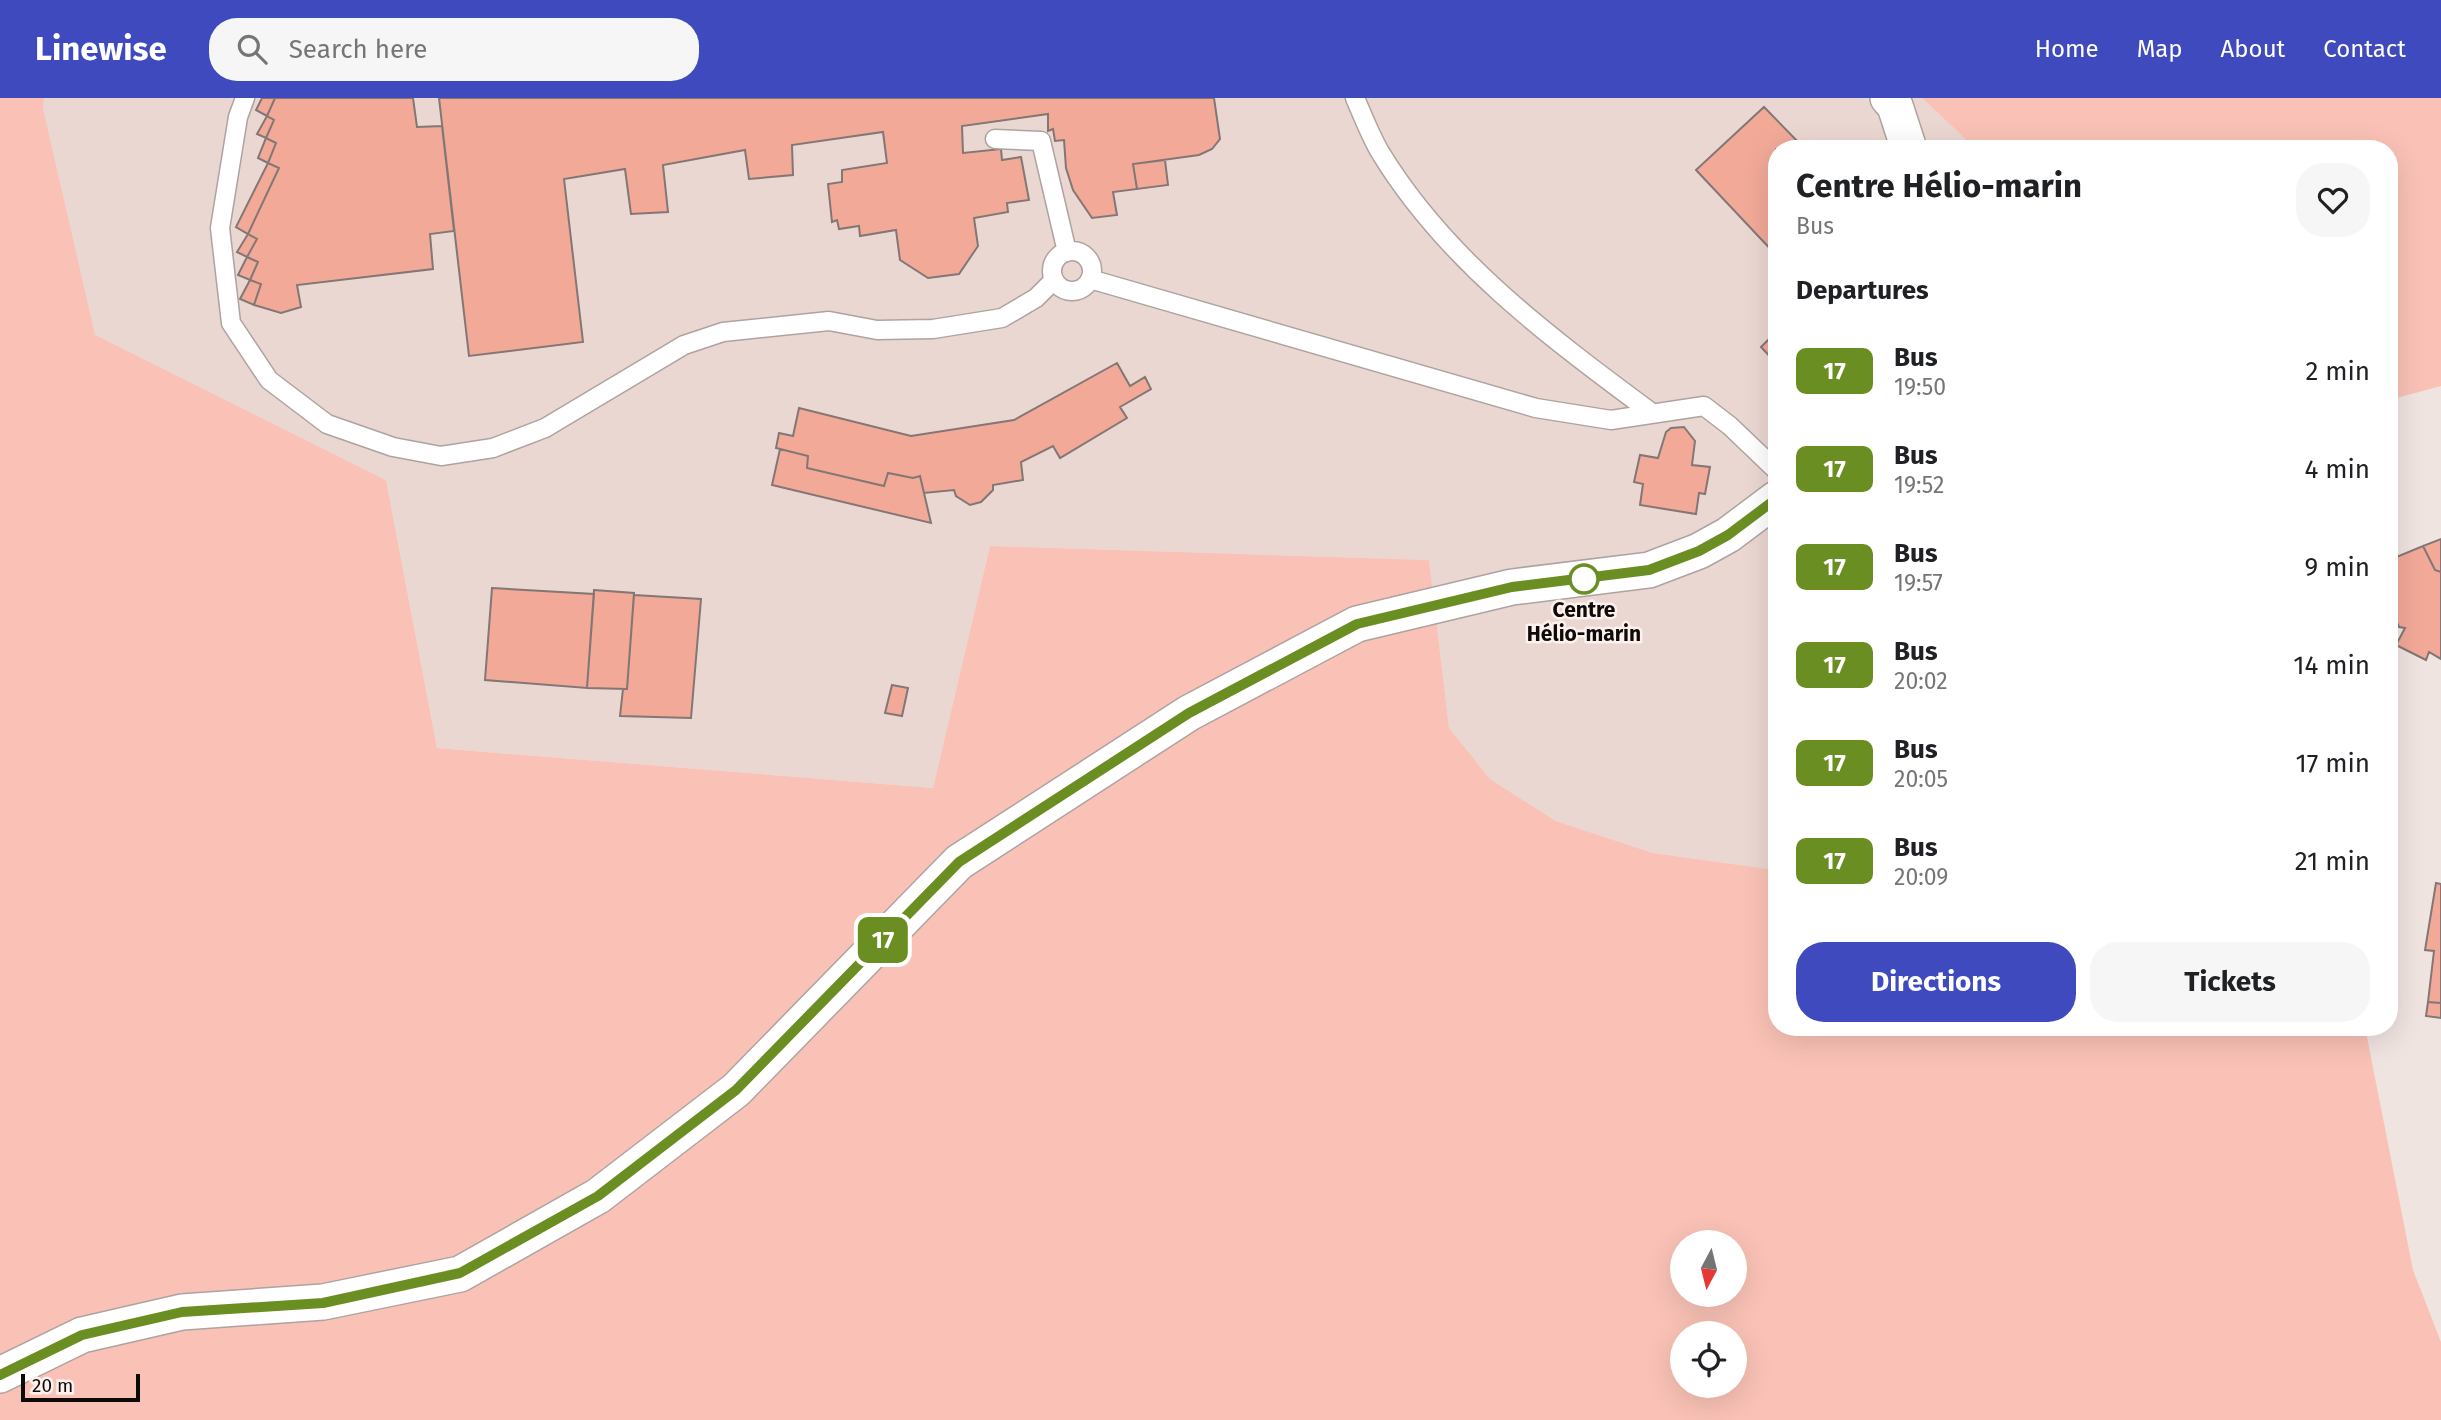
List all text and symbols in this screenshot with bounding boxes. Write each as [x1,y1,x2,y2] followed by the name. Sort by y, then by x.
[209,18,699,81] search box
[35,29,167,69] text: Linewise
[233,30,271,68] icon: search
[289,34,428,65] text: Search here
[2035,35,2099,63] text: Home
[2137,35,2183,63] text: Map
[2221,35,2285,63] text: About
[2323,35,2406,63] text: Contact
[2296,163,2370,237] button: heart
[1796,166,2082,206] text: Centre Hélio-marin
[1796,212,1834,240] text: Bus
[1796,275,1929,306] text: Departures
[1894,342,1937,373] text: Bus
[2305,356,2370,387] text: 2 min
[1823,357,1846,385] text: 17
[1894,373,1946,401] text: 19:50
[1894,440,1937,471] text: Bus
[2304,454,2370,485] text: 4 min
[1823,455,1846,483] text: 17
[1894,471,1944,499] text: 19:52
[1894,538,1937,569] text: Bus
[2305,552,2370,583] text: 9 min
[1823,553,1846,581] text: 17
[1569,564,1599,594] marker: Centre Hélio-marin
[1894,569,1943,597] text: 19:57
[1527,597,1641,647] place label: Centre Hélio-marin
[1894,636,1937,667] text: Bus
[2293,650,2370,681] text: 14 min
[1823,651,1846,679] text: 17
[1894,667,1948,695] text: 20:02
[1894,734,1937,765] text: Bus
[2295,748,2370,779] text: 17 min
[1823,749,1846,777] text: 17
[1894,765,1948,793] text: 20:05
[1894,832,1937,863] text: Bus
[2295,846,2370,877] text: 21 min
[1823,847,1846,875] text: 17
[1894,863,1948,891] text: 20:09
[852,917,914,963] line badge: 17
[872,926,894,954] text: 17
[1796,942,2076,1022] button: Directions
[2090,942,2370,1022] button: Tickets
[1670,1230,1746,1307] north arrow
[1670,1230,1747,1398] map controls
[1670,1321,1747,1398] button: locate
[21,1371,140,1403] scale bar
[32,1374,73,1397] text: 20 m

